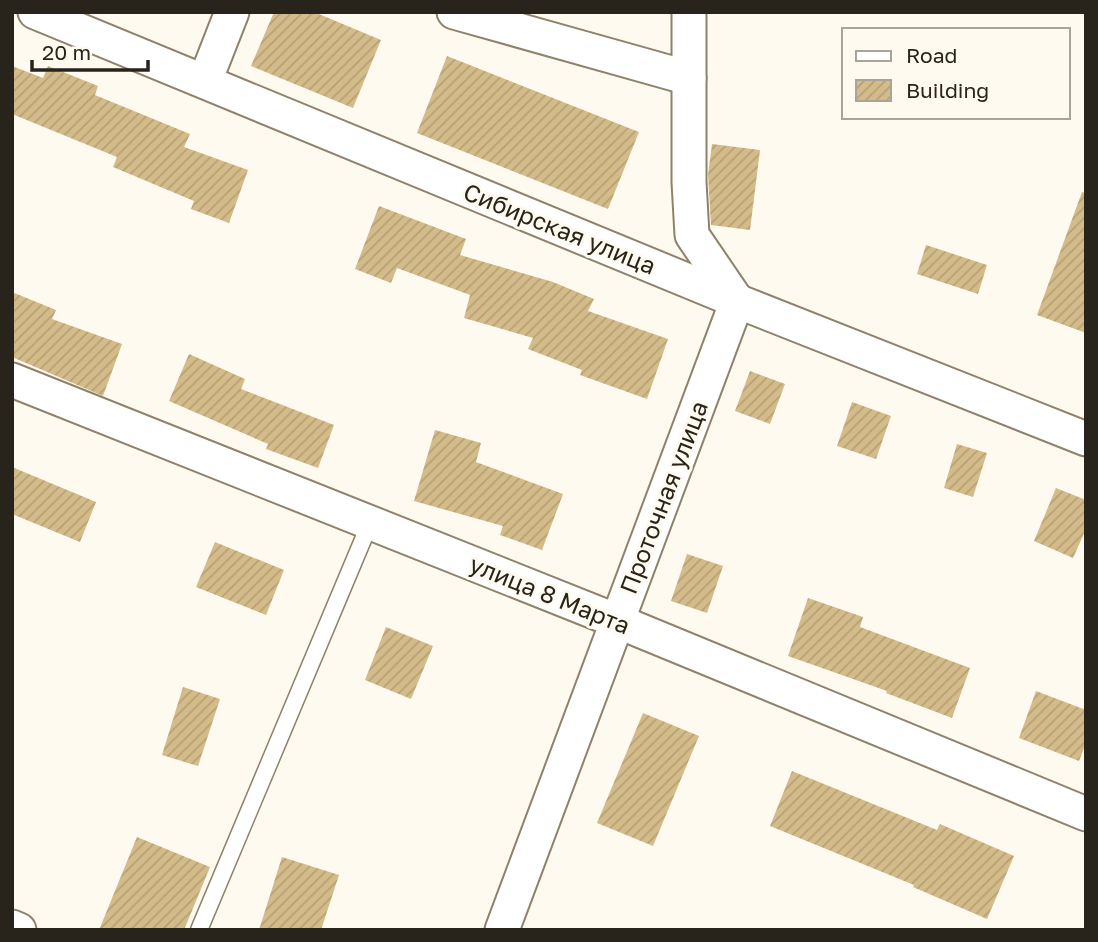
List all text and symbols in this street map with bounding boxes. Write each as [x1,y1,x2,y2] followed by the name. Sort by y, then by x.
[32,28,147,72] scale bar
[842,28,1070,119] legend
[42,39,91,65] text: 20 m
[906,42,957,68] text: Road
[906,77,989,103] text: Building
[460,176,660,280] street label: Сибирская улица
[613,396,713,598] street label: Проточная улица
[466,549,634,639] street label: улица 8 Марта

